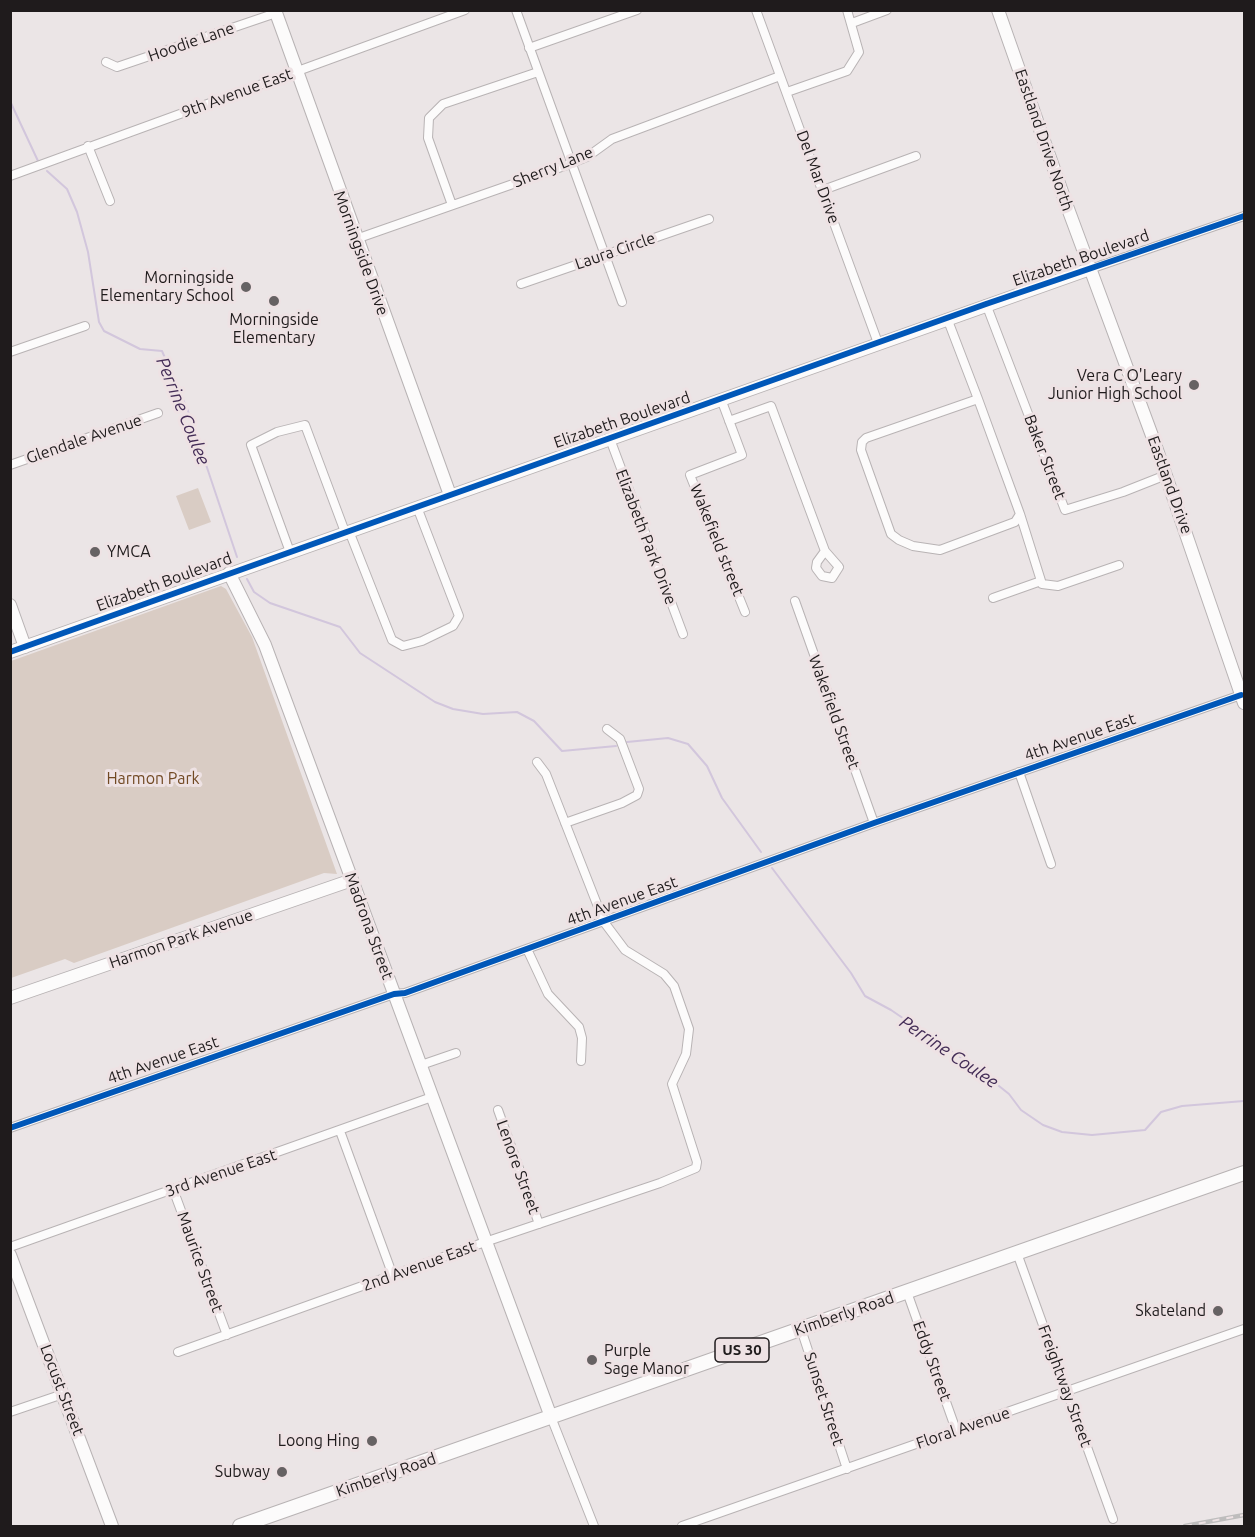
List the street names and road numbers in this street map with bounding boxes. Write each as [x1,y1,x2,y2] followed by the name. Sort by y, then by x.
[145,18,237,66] street label: Hoodie Lane
[179,64,295,122] street label: 9th Avenue East
[1011,67,1077,213] street label: Eastland Drive North
[792,128,844,226] street label: Del Mar Drive
[510,142,596,192] street label: Sherry Lane
[330,188,392,318] street label: Morningside Drive
[1010,226,1152,290] street label: Elizabeth Boulevard
[572,228,658,274] street label: Laura Circle
[551,388,693,452] street label: Elizabeth Boulevard
[24,410,144,468] street label: Glendale Avenue
[1020,412,1070,502] street label: Baker Street
[1143,433,1197,537] street label: Eastland Drive
[611,467,681,607] street label: Elizabeth Park Drive
[686,481,748,599] street label: Wakefield street
[94,549,234,615] street label: Elizabeth Boulevard
[804,652,864,772] street label: Wakefield Street
[1022,709,1138,765] street label: 4th Avenue East
[341,870,397,982] street label: Madrona Street
[564,872,680,930] street label: 4th Avenue East
[107,905,255,973] street label: Harmon Park Avenue
[105,1032,221,1088] street label: 4th Avenue East
[492,1117,544,1217] street label: Lenore Street
[163,1145,279,1201] street label: 3rd Avenue East
[173,1209,227,1315] street label: Maurice Street
[360,1237,478,1295] street label: 2nd Avenue East
[791,1288,897,1340] street label: Kimberly Road
[909,1318,955,1404] street label: Eddy Street
[1034,1322,1096,1450] street label: Freightway Street
[715,1338,769,1362] road number: US 30
[36,1342,88,1438] street label: Locust Street
[800,1350,848,1448] street label: Sunset Street
[914,1403,1012,1453] street label: Floral Avenue
[333,1449,439,1501] street label: Kimberly Road

